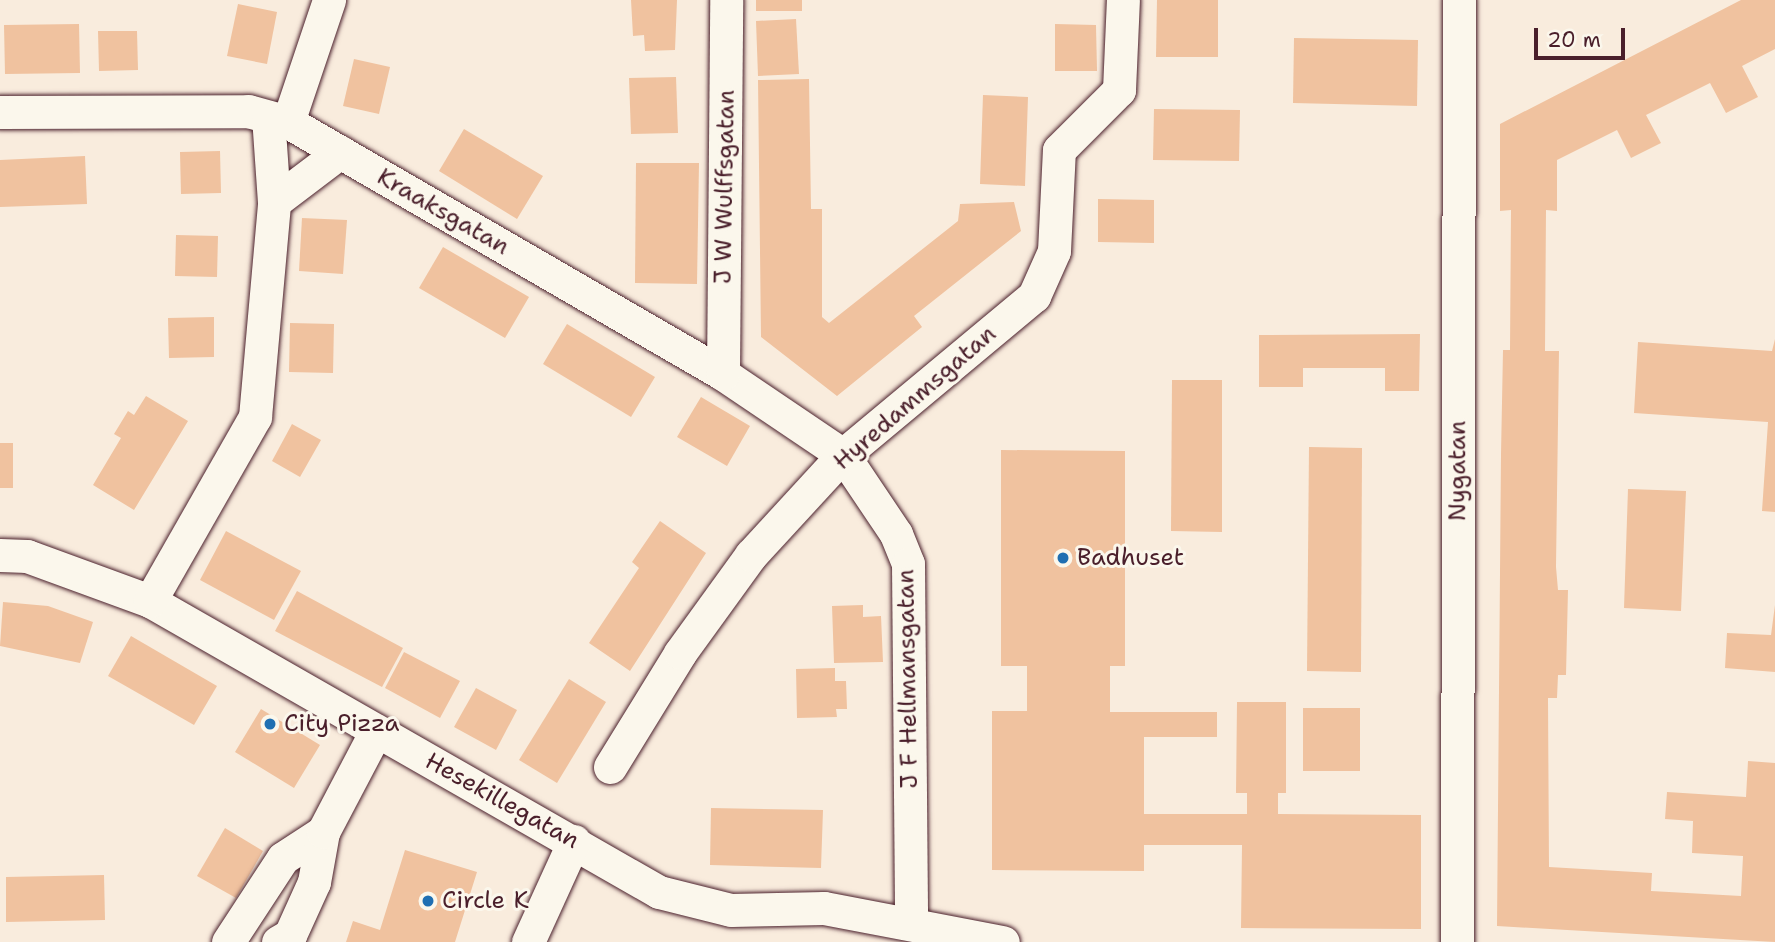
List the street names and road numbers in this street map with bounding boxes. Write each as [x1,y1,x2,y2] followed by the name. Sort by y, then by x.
[709,90,741,284] street label: J W Wulffsgatan
[372,163,514,261] street label: Kraaksgatan
[828,320,1002,476] street label: Hyredammsgatan
[1444,421,1472,521] street label: Nygatan
[892,569,924,789] street label: J F Hellmansgatan
[420,747,584,855] street label: Hesekillegatan

